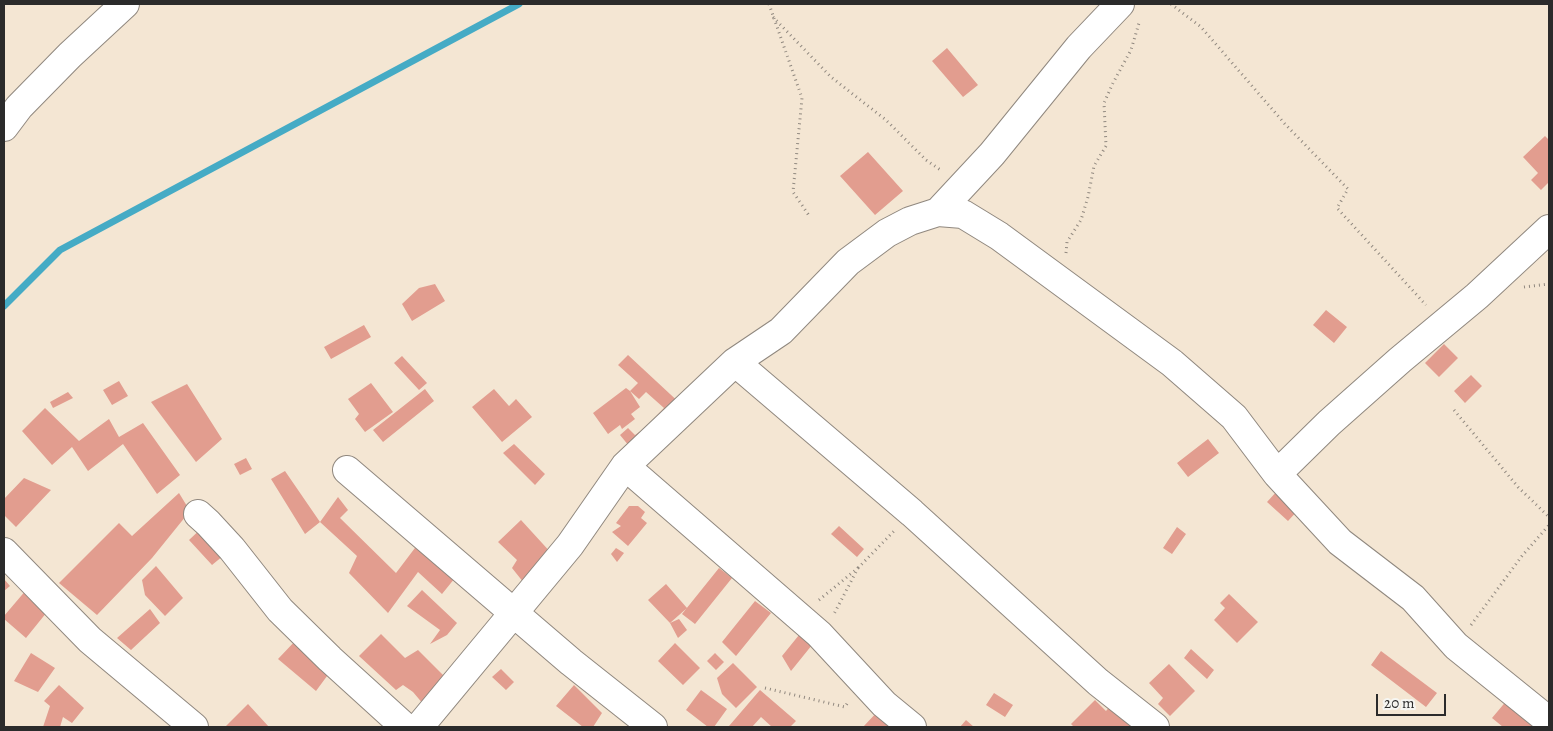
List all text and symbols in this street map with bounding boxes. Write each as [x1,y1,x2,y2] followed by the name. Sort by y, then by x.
[1378,684,1448,716] scale bar
[1384,693,1415,713] text: 20 m

